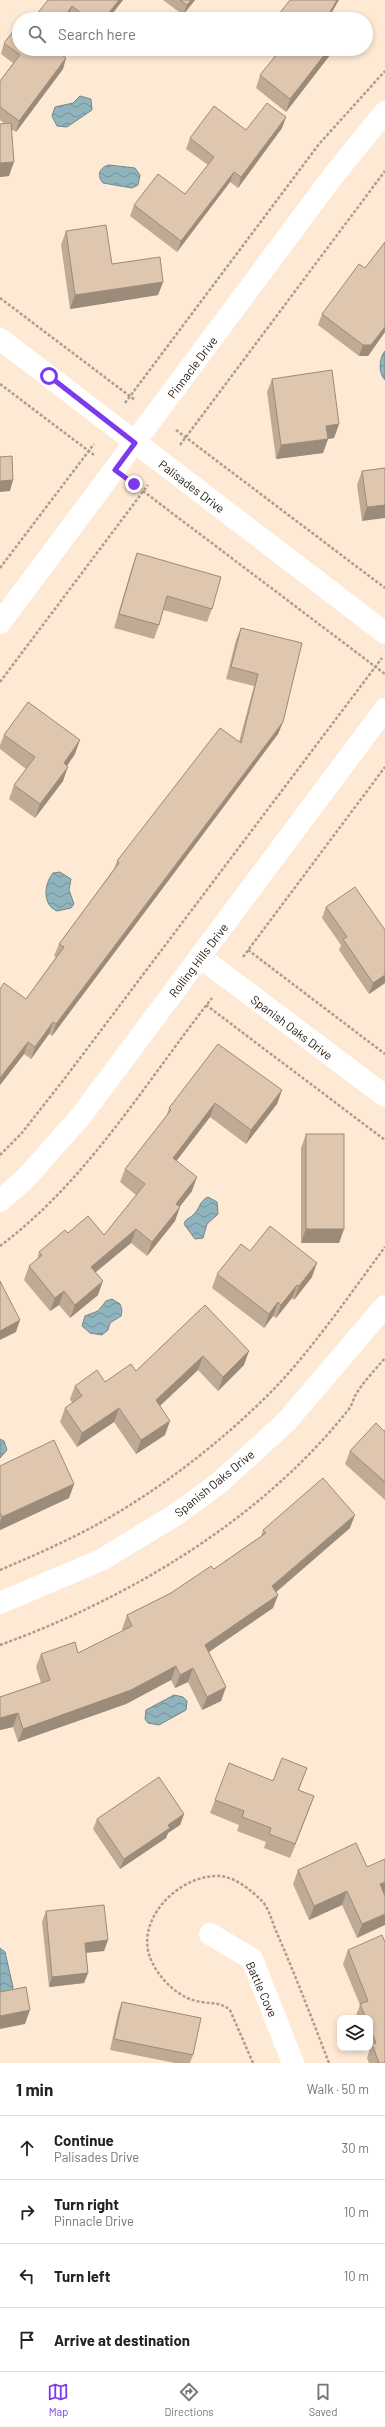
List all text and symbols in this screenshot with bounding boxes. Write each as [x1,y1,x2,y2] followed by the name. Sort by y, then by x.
[12,12,373,56] search box
[26,23,48,45] icon: search
[58,25,136,43] text: Search here
[164,333,220,401] street label: Pinnacle Drive
[40,367,58,385] route start
[156,457,228,515] street label: Palisades Drive
[125,475,143,493] route end
[166,920,230,1000] street label: Rolling Hills Drive
[249,992,335,1062] street label: Spanish Oaks Drive
[171,1447,257,1519] street label: Spanish Oaks Drive
[244,1959,280,2019] street label: Battle Cove
[337,2015,373,2051] map controls
[337,2015,373,2051] button: layers
[16,2079,53,2099] text: 1 min
[307,2081,369,2097] text: Walk · 50 m
[54,2131,114,2149] text: Continue
[16,2137,38,2159] icon: ahead
[342,2140,369,2156] text: 30 m
[54,2149,139,2165] text: Palisades Drive
[54,2195,119,2213] text: Turn right
[16,2201,38,2223] icon: right
[344,2204,369,2220] text: 10 m
[54,2213,134,2229] text: Pinnacle Drive
[16,2265,38,2287] icon: left
[54,2267,110,2285] text: Turn left
[344,2268,369,2284] text: 10 m
[16,2329,38,2351] icon: arrive
[54,2331,190,2349] text: Arrive at destination
[47,2381,69,2418] tab: Map
[164,2381,214,2418] tab: Directions
[309,2381,338,2418] tab: Saved

